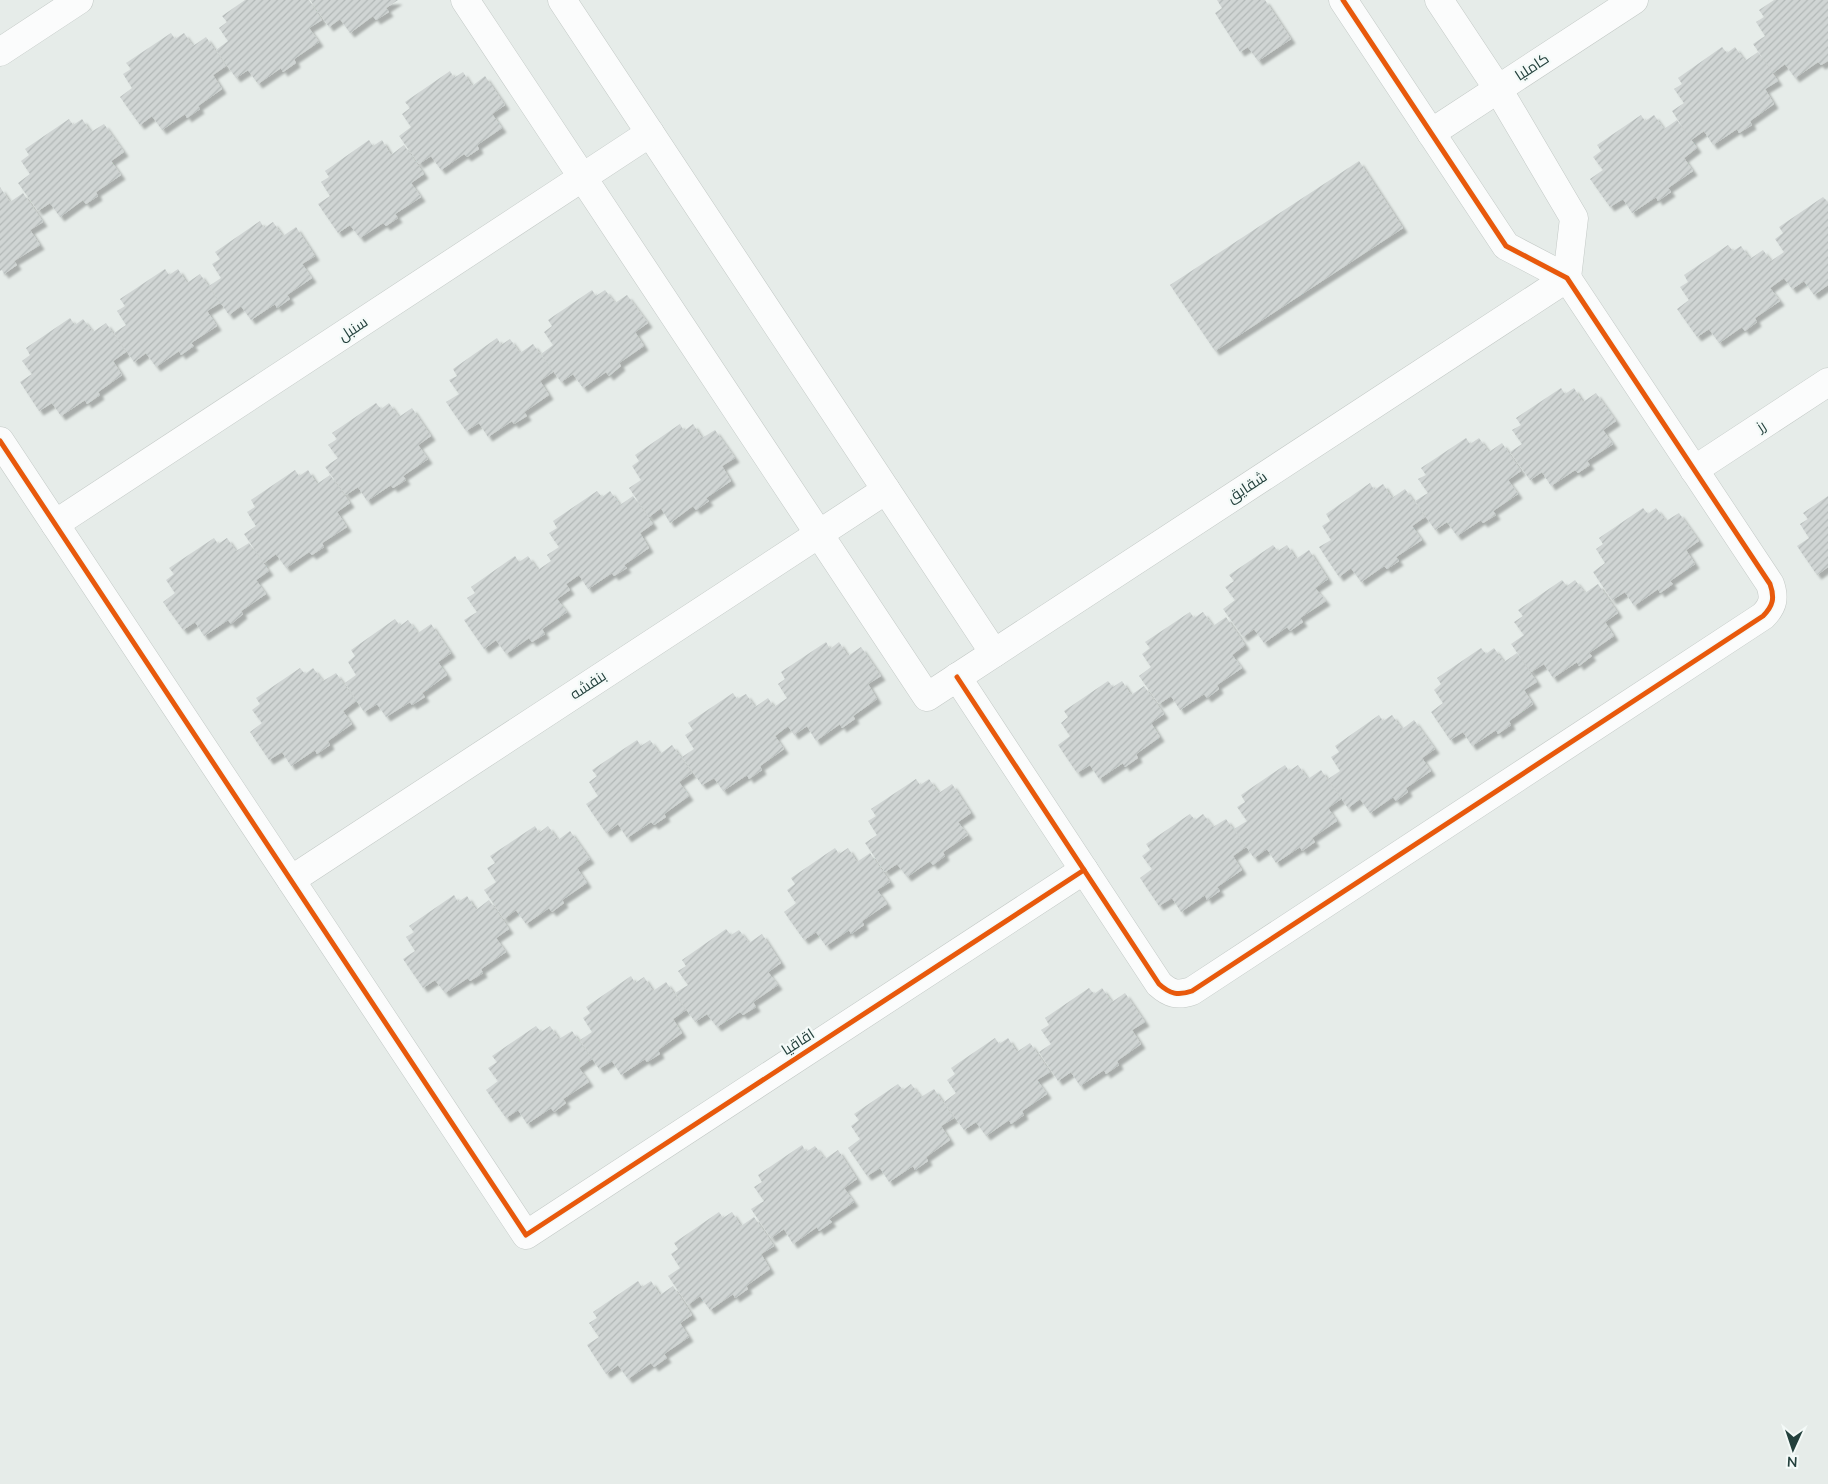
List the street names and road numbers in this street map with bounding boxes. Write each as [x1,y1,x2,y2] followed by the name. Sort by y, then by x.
[1511,49,1552,85] street label: کاملیا
[334,312,372,346] street label: سنبل
[1751,415,1769,436] street label: رز
[1223,467,1271,507] street label: شقایق
[566,666,609,703] street label: بنفشه
[778,1024,818,1059] street label: اقاقیا

